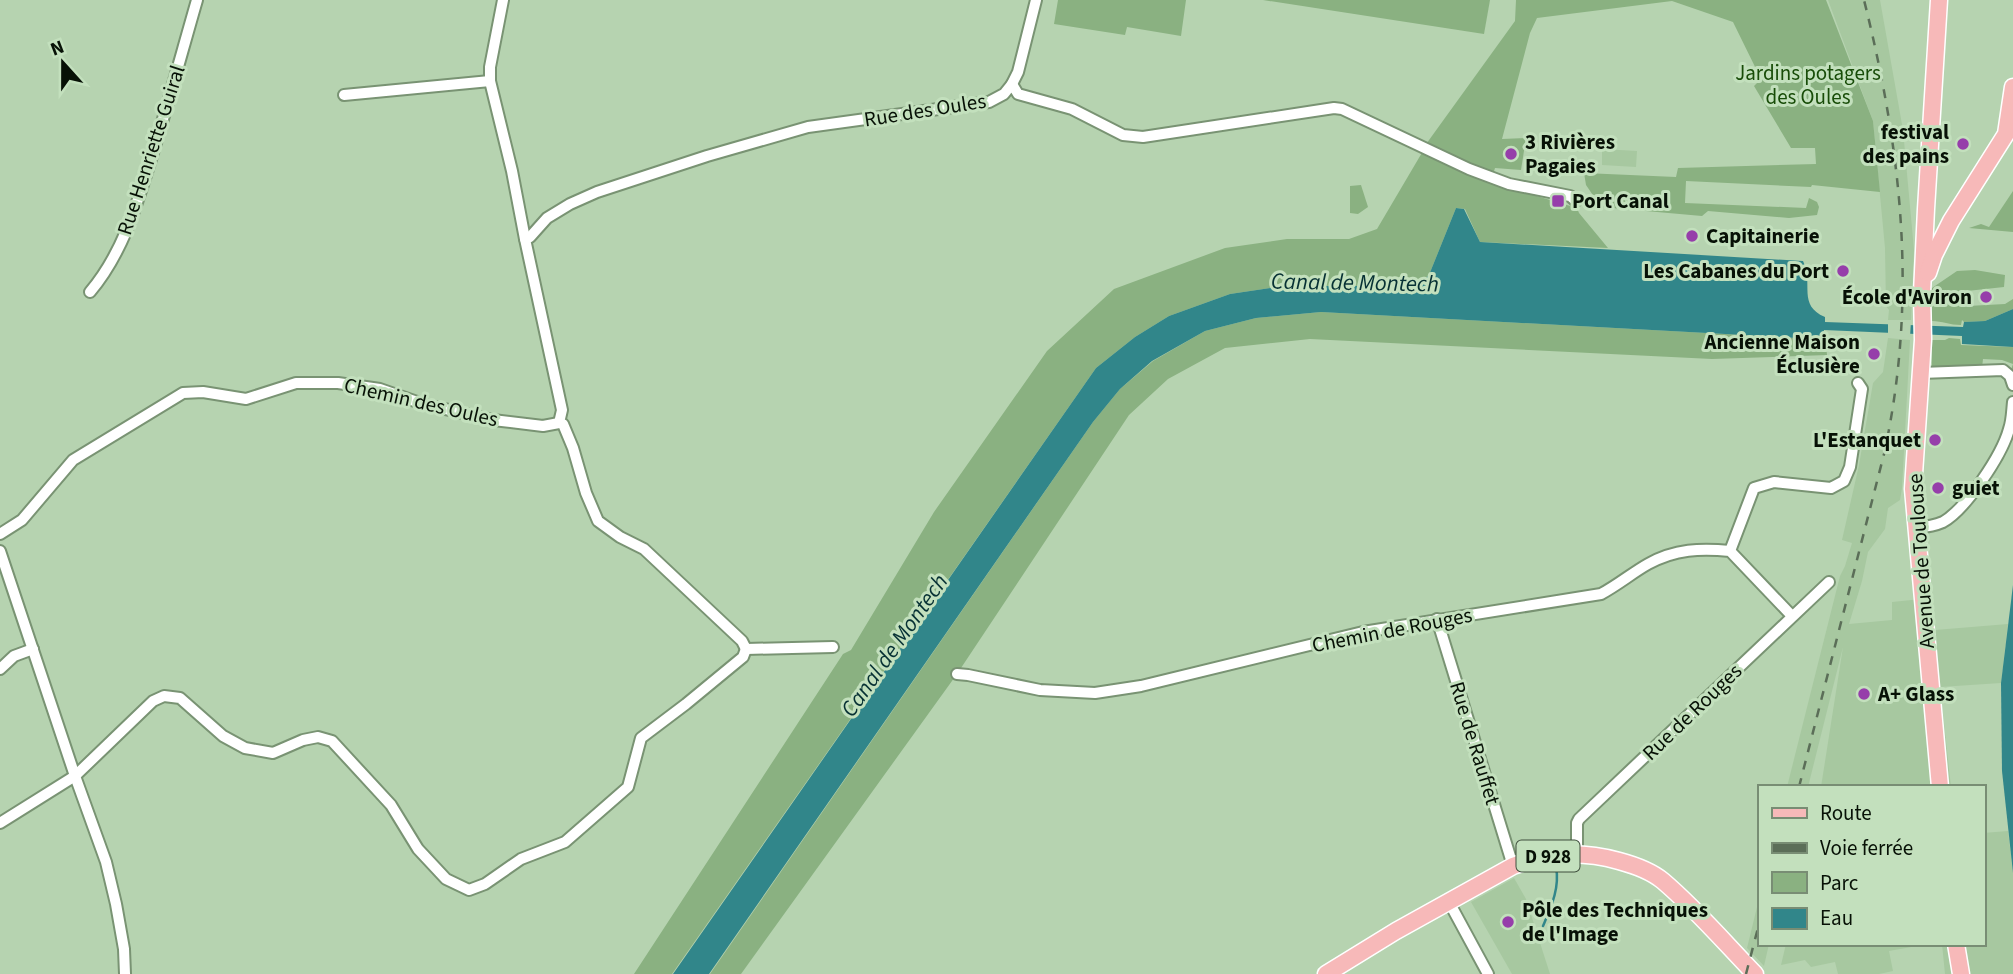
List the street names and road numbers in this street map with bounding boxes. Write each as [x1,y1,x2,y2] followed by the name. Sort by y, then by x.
[109,61,193,239] street label: Rue Henriette Guiral
[862,86,988,134] street label: Rue des Oules
[341,370,501,434] street label: Chemin des Oules
[1900,473,1942,649] street label: Avenue de Toulouse
[1309,600,1475,660] street label: Chemin de Rouges
[1635,657,1749,767] street label: Rue de Rouges
[1442,678,1508,808] street label: Rue de Rauffet
[1516,841,1580,872] road number: D 928

